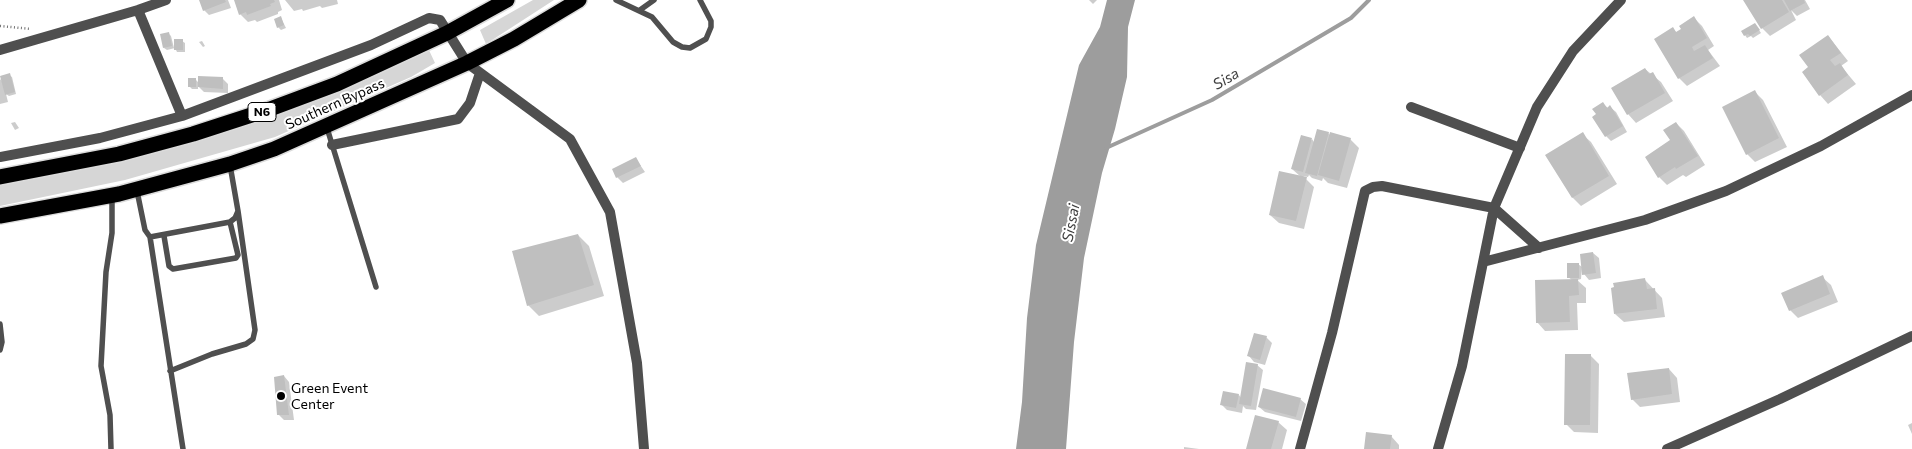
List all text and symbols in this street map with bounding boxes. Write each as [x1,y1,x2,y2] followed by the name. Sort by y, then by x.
[1210,64,1242,94] water label: Sisa
[283,75,387,133] street label: Southern Bypass
[248,102,276,121] road number: N6
[1059,203,1083,243] water label: Sissai
[291,380,368,412] place label: Green Event Center
[275,390,287,402] marker: Green Event Center

